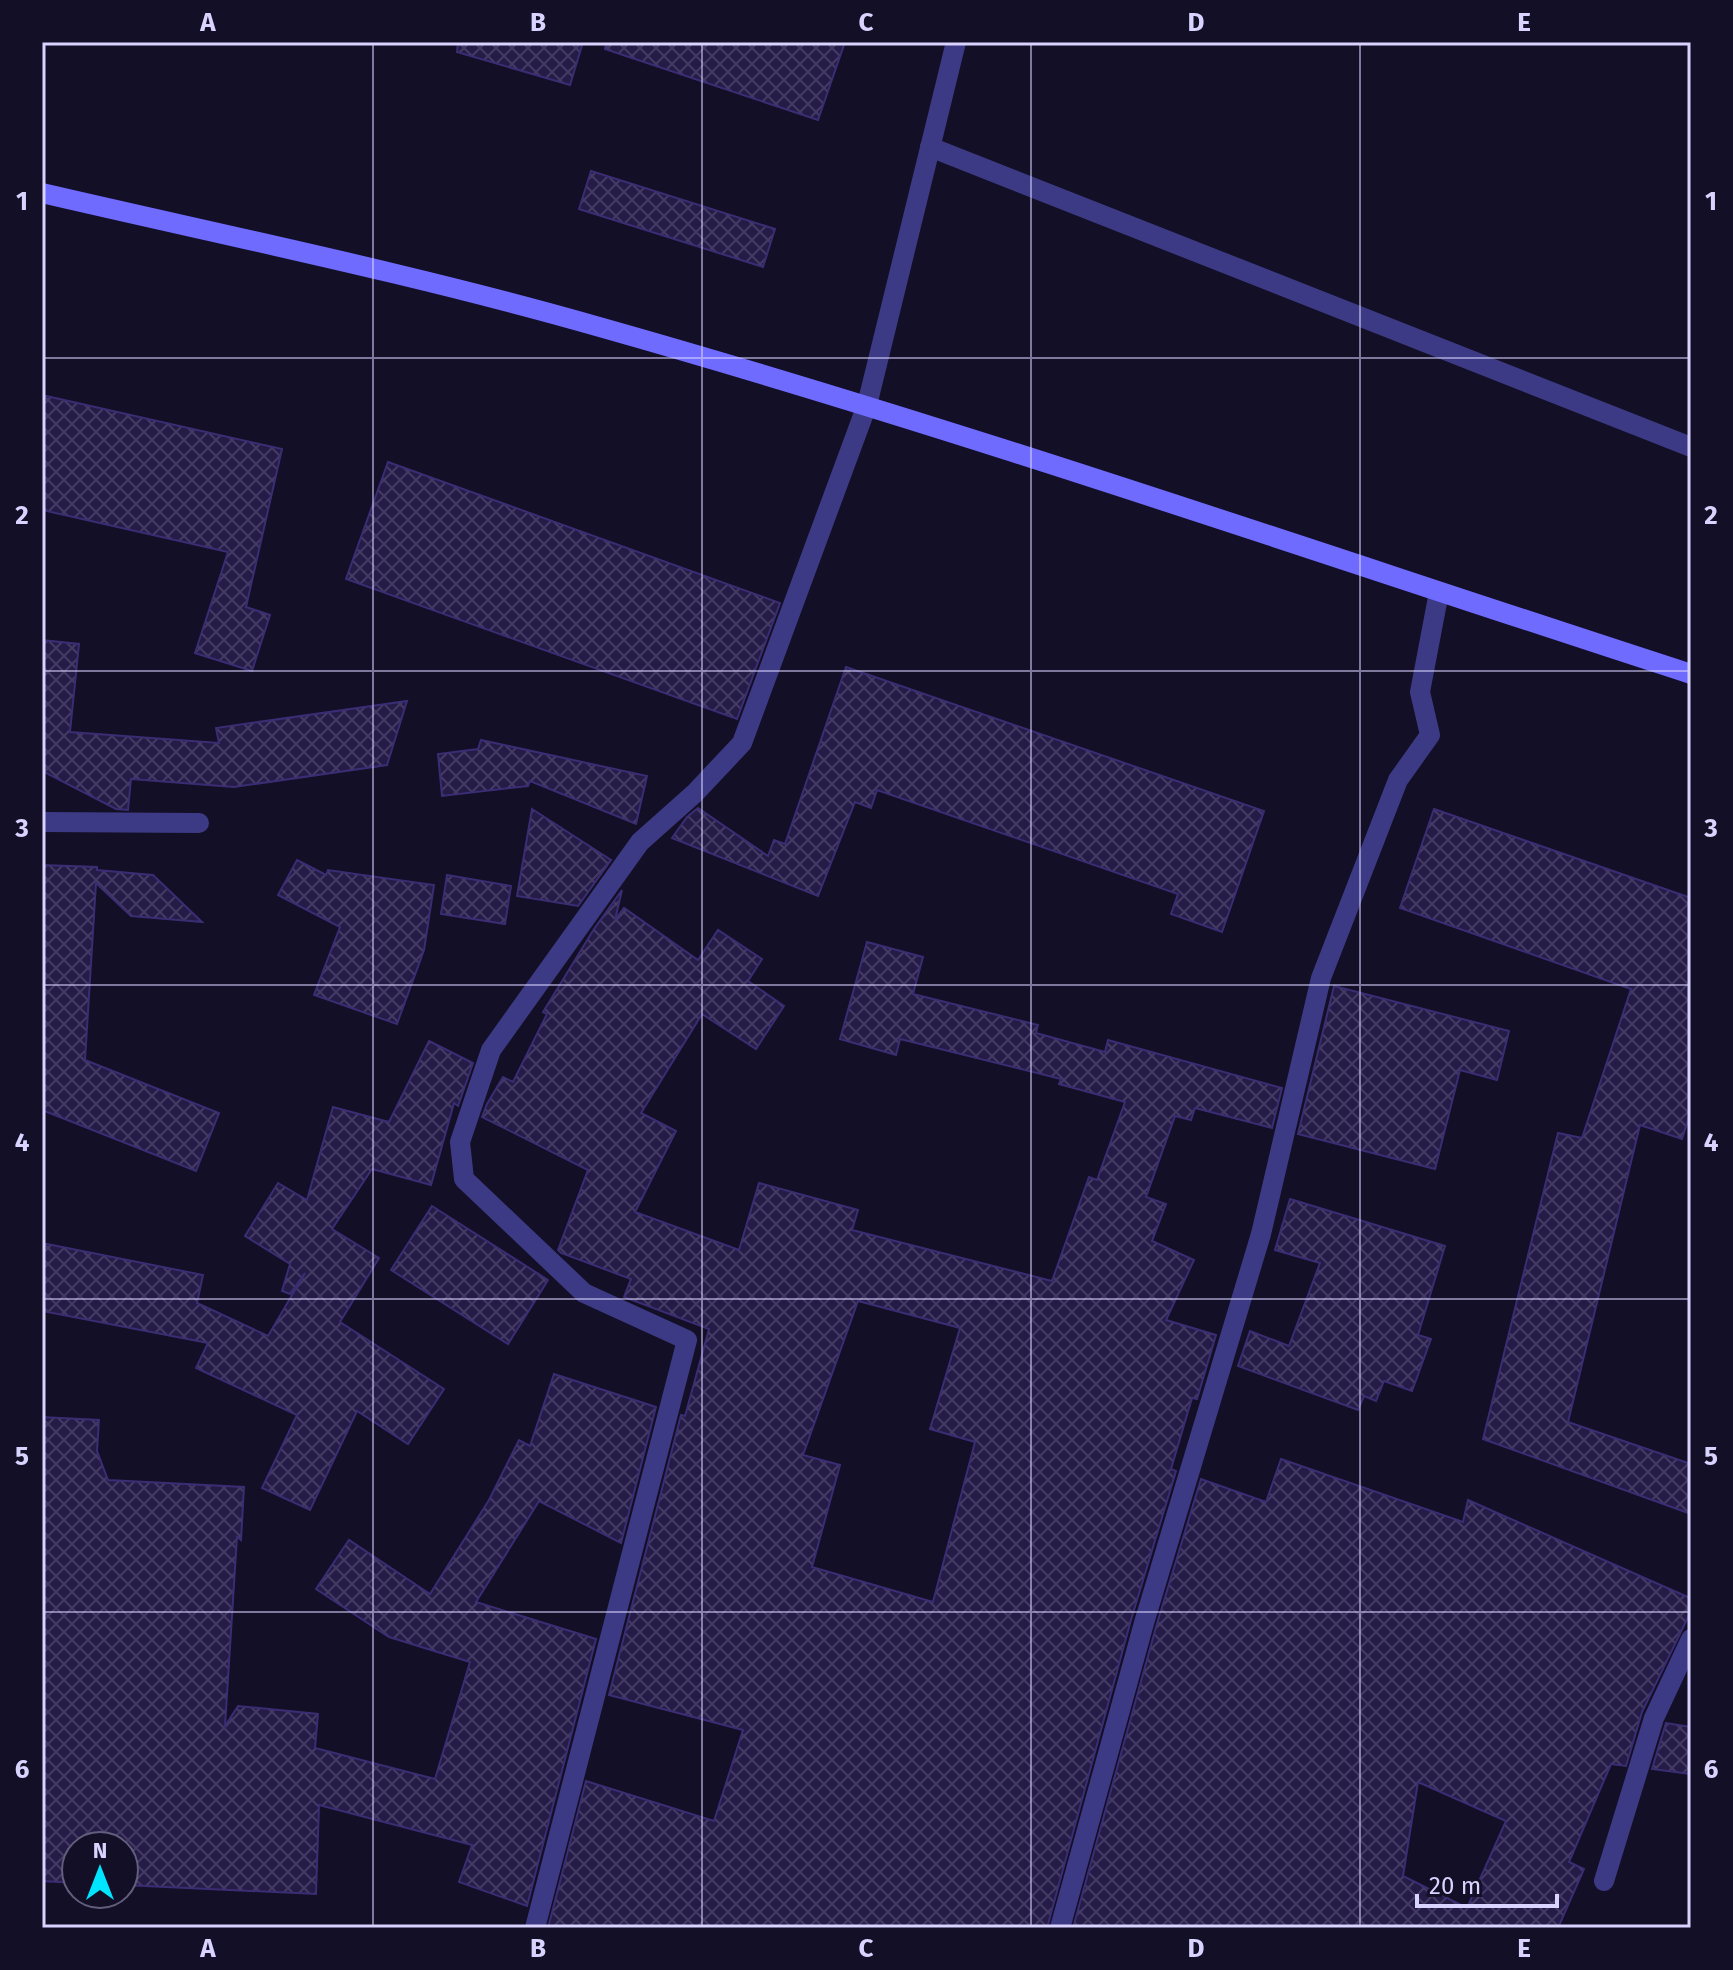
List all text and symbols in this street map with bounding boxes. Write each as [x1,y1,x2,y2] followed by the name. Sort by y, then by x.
[199,7,216,38] text: A
[530,7,546,38] text: B
[859,7,874,38] text: C
[1188,7,1205,38] text: D
[1517,7,1531,38] text: E
[16,186,28,217] text: 1
[1705,186,1717,217] text: 1
[15,500,29,531] text: 2
[1704,500,1718,531] text: 2
[14,813,29,844] text: 3
[1703,813,1718,844] text: 3
[15,1127,30,1158] text: 4
[1704,1127,1719,1158] text: 4
[15,1441,29,1472] text: 5
[1704,1441,1718,1472] text: 5
[15,1754,30,1785] text: 6
[1704,1754,1719,1785] text: 6
[60,1830,140,1910] north arrow
[93,1837,107,1864] text: N
[1417,1858,1557,1908] scale bar
[1429,1872,1481,1900] text: 20 m
[199,1933,216,1964] text: A
[530,1933,546,1964] text: B
[859,1933,874,1964] text: C
[1188,1933,1205,1964] text: D
[1517,1933,1531,1964] text: E

